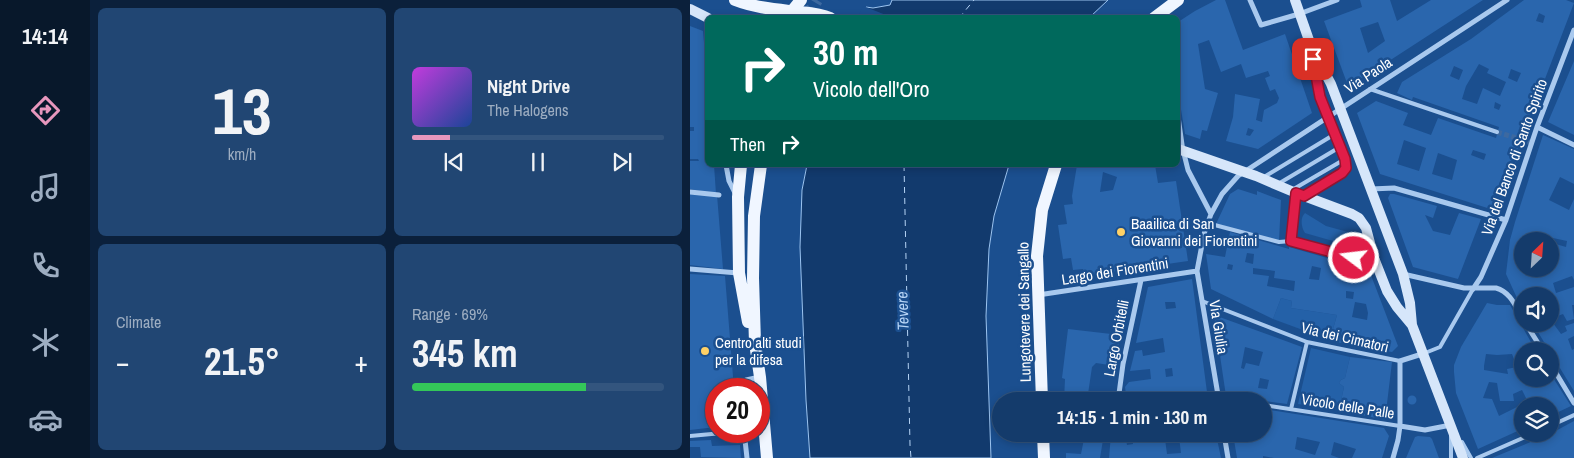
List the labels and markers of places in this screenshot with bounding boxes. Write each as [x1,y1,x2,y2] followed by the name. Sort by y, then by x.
[1292,38,1334,80] pin
[1131,213,1258,251] place label: Baailica di San Giovanni dei Fiorentini
[1115,226,1127,238] marker: Baailica di San Giovanni dei Fiorentini
[715,332,802,370] place label: Centro alti studi per la difesa
[699,345,711,357] marker: Centro alti studi per la difesa

